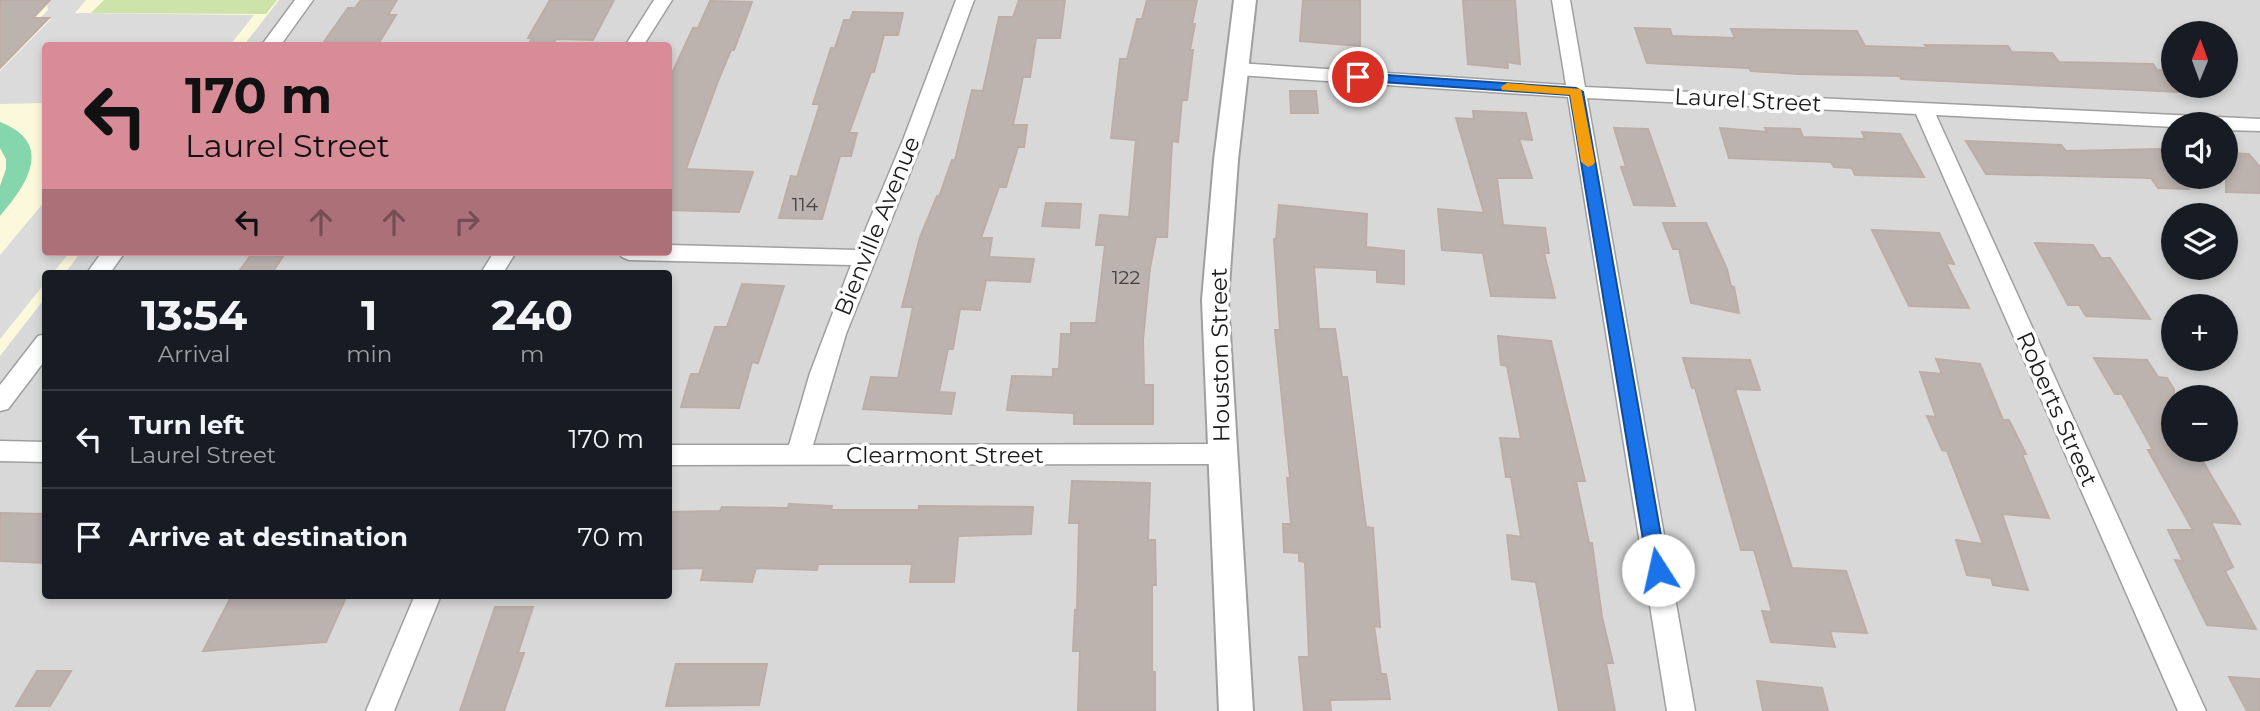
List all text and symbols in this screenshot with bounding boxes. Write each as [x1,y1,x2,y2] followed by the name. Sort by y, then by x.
[2161,21,2238,98] north arrow
[2161,21,2238,462] map controls
[1328,47,1388,107] pin
[1339,58,1377,96] icon: arrive
[185,66,332,125] text: 170 m
[70,70,161,161] icon: left
[1674,82,1822,118] street label: Laurel Street
[2161,112,2238,189] button: sound
[185,126,390,165] text: Laurel Street
[828,132,926,320] street label: Bienville Avenue
[792,193,819,216] house number: 114
[229,203,267,241] icon: left
[302,203,340,241] icon: ahead
[375,203,413,241] icon: ahead
[448,203,486,241] icon: right
[2161,203,2238,280] button: layers
[1112,266,1140,289] house number: 122
[1204,268,1236,442] street label: Houston Street
[141,289,247,341] text: 13:54
[361,289,377,341] text: 1
[491,289,573,341] text: 240
[2161,294,2238,371] button: +
[2010,327,2104,491] street label: Roberts Street
[158,340,230,368] text: Arrival
[346,340,392,368] text: min
[520,340,544,368] text: m
[2161,385,2238,462] button: −
[129,409,245,441] text: Turn left
[70,420,108,458] icon: left
[568,423,644,455] text: 170 m
[129,441,276,469] text: Laurel Street
[846,441,1044,469] street label: Clearmont Street
[70,518,108,556] icon: arrive
[129,521,408,553] text: Arrive at destination
[578,521,644,553] text: 70 m
[1621,533,1695,607] position arrow

